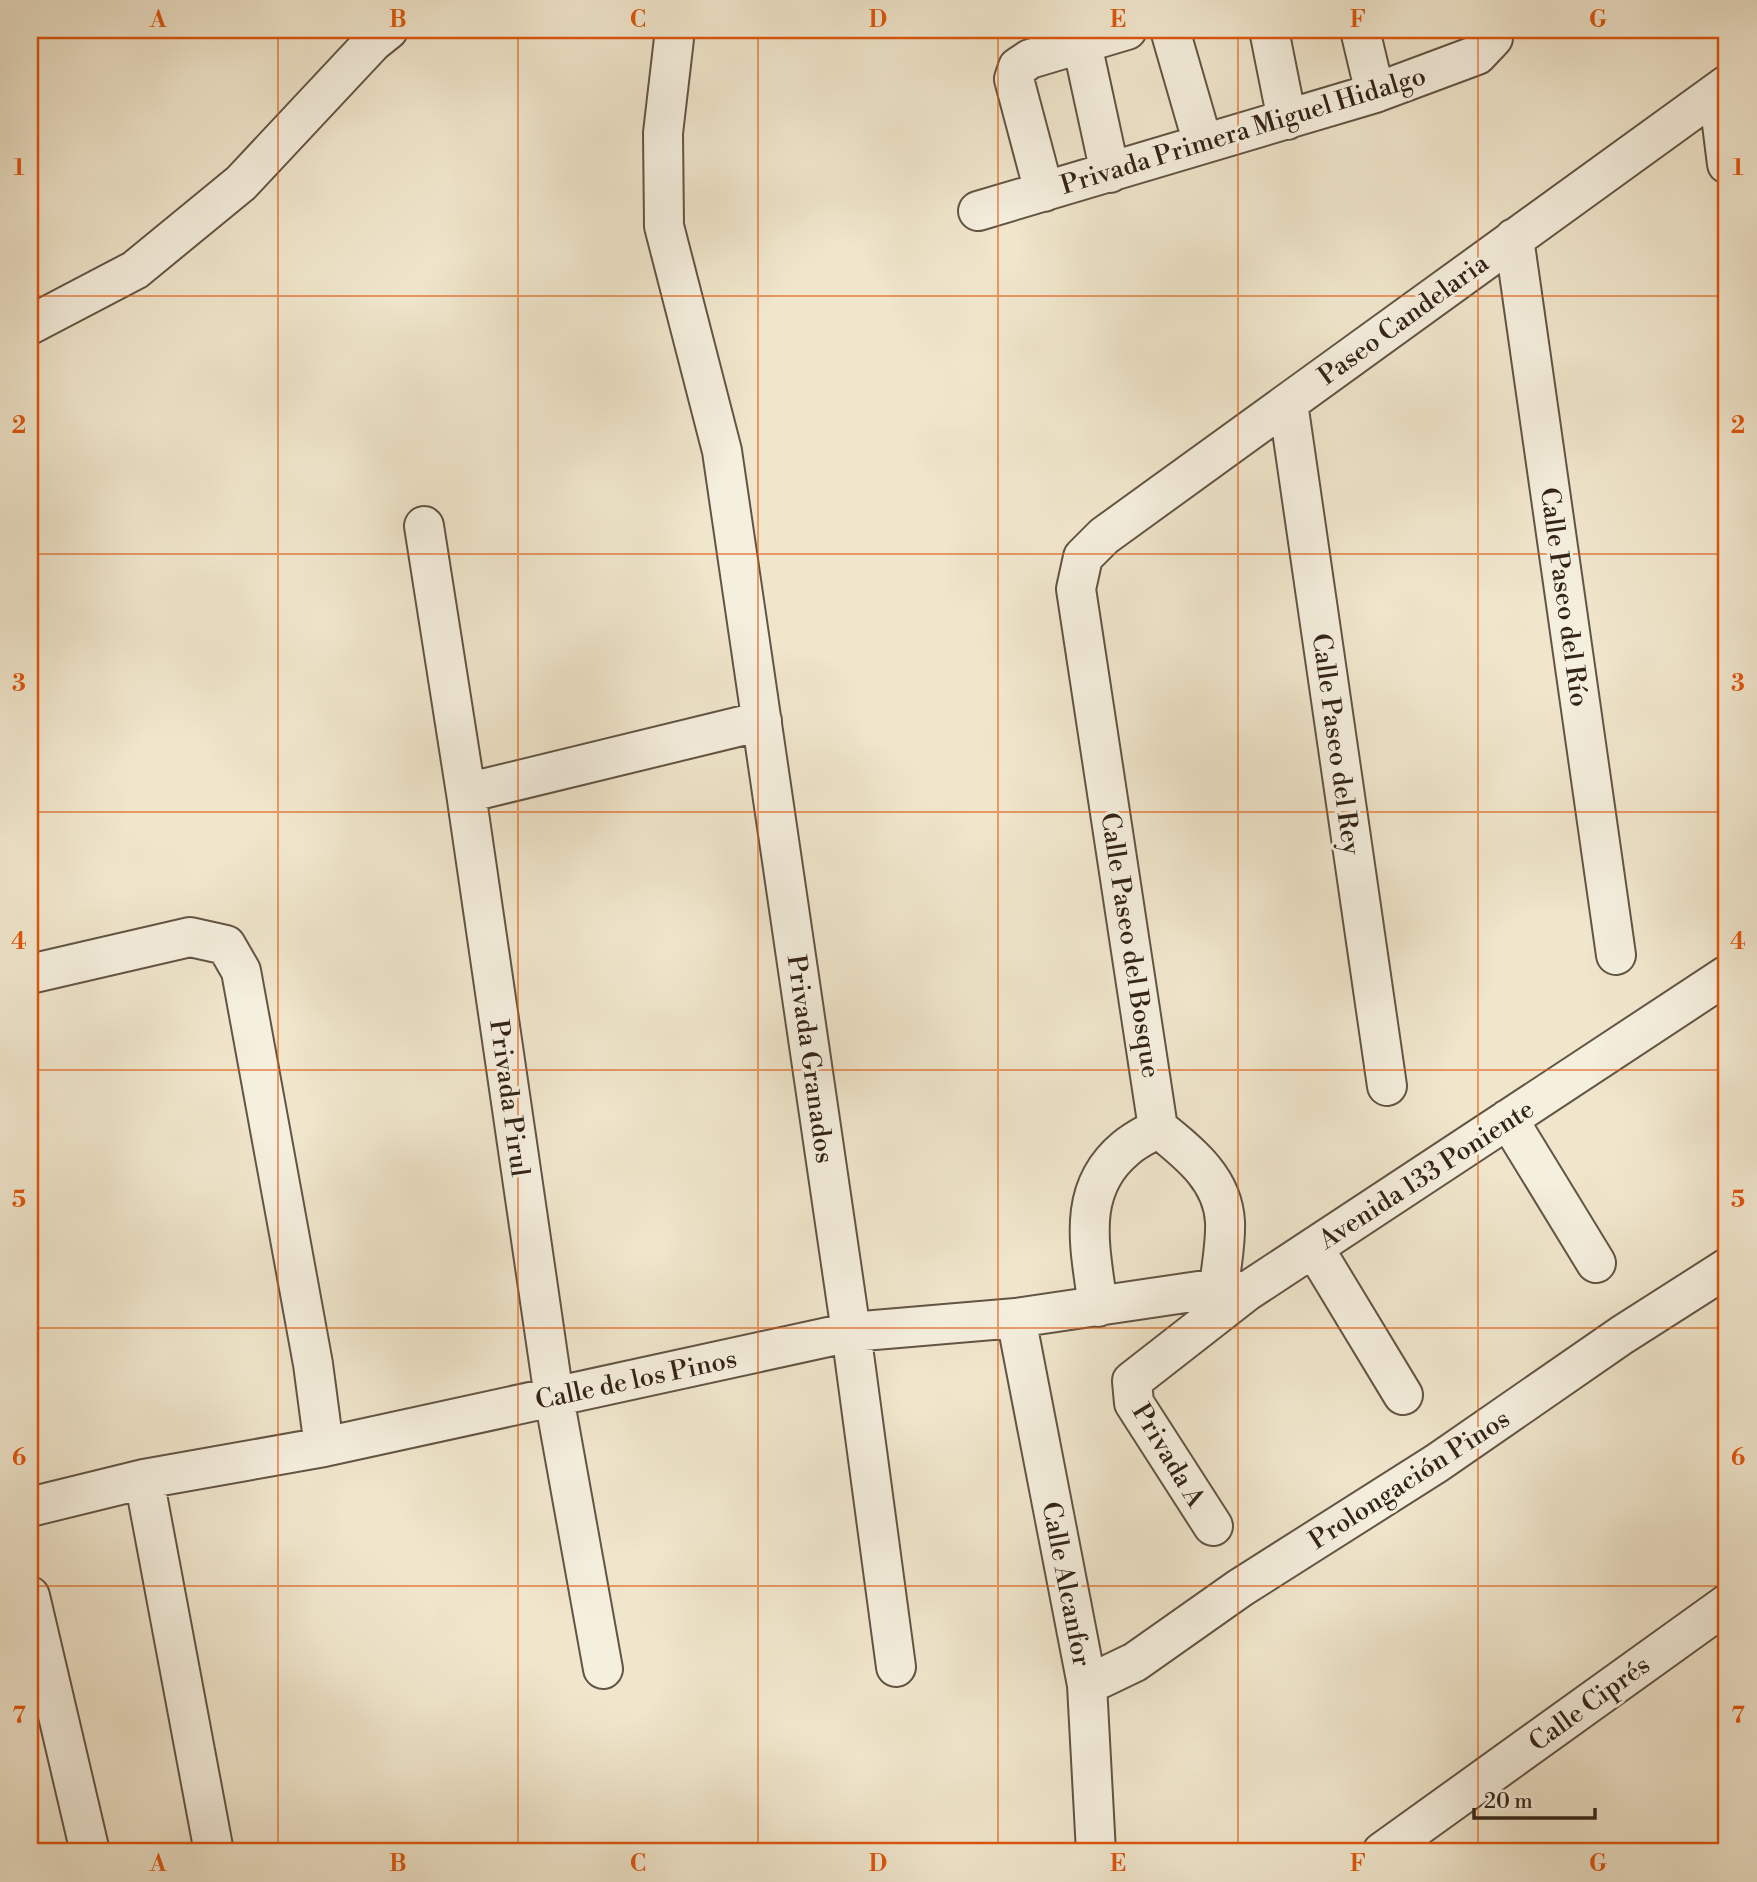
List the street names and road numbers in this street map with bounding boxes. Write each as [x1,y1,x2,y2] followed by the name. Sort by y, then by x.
[1057,60,1430,202] street label: Privada Primera Miguel Hidalgo
[1312,247,1496,392] street label: Paseo Candelaria
[1533,485,1595,709] street label: Calle Paseo del Río
[1305,631,1367,857] street label: Calle Paseo del Rey
[1093,810,1167,1080] street label: Calle Paseo del Bosque
[780,953,840,1165] street label: Privada Granados
[482,1018,536,1179] street label: Privada Pirul
[1312,1093,1540,1257] street label: Avenida 133 Poniente
[533,1343,740,1417] street label: Calle de los Pinos
[1125,1398,1212,1514] street label: Privada A
[1303,1403,1516,1557] street label: Prolongación Pinos
[1034,1499,1098,1669] street label: Calle Alcanfor
[1523,1649,1656,1758] street label: Calle Ciprés

